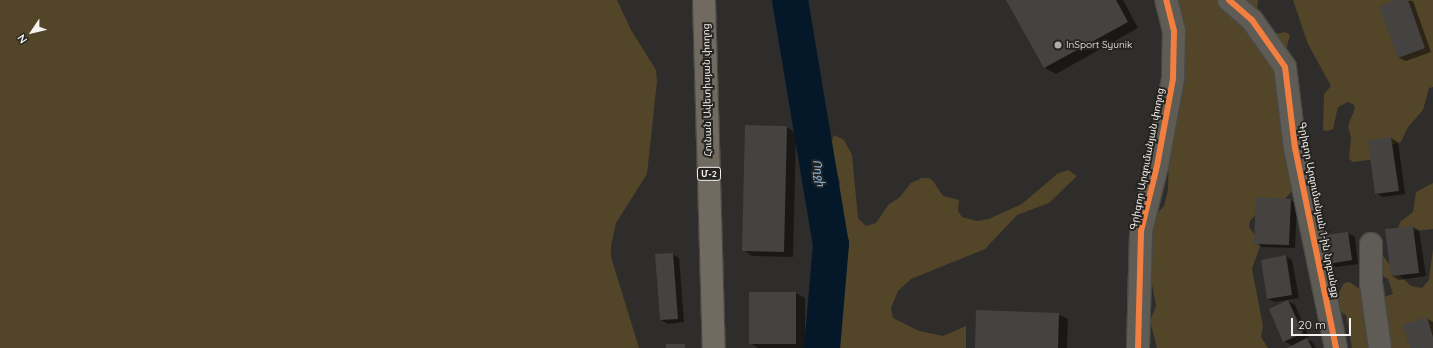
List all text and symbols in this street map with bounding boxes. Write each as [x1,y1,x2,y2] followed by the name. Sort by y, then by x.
[12,12,52,52] north arrow
[700,23,714,157] street label: Հունան Ավետիսյան փողոց
[14,32,30,46] text: N
[1066,39,1132,51] place label: InSport Syunik
[1053,40,1063,50] marker: InSport Syunik
[1127,87,1167,231] street label: Գրիգոր Արզումանյան փողոց
[1296,121,1342,299] street label: Գրիգոր Արզումանյան 1-ին նրբանցք
[810,158,828,188] water label: Ողջի
[696,167,722,181] road number: Մ-2
[1293,310,1353,336] scale bar
[1298,317,1326,332] text: 20 m

